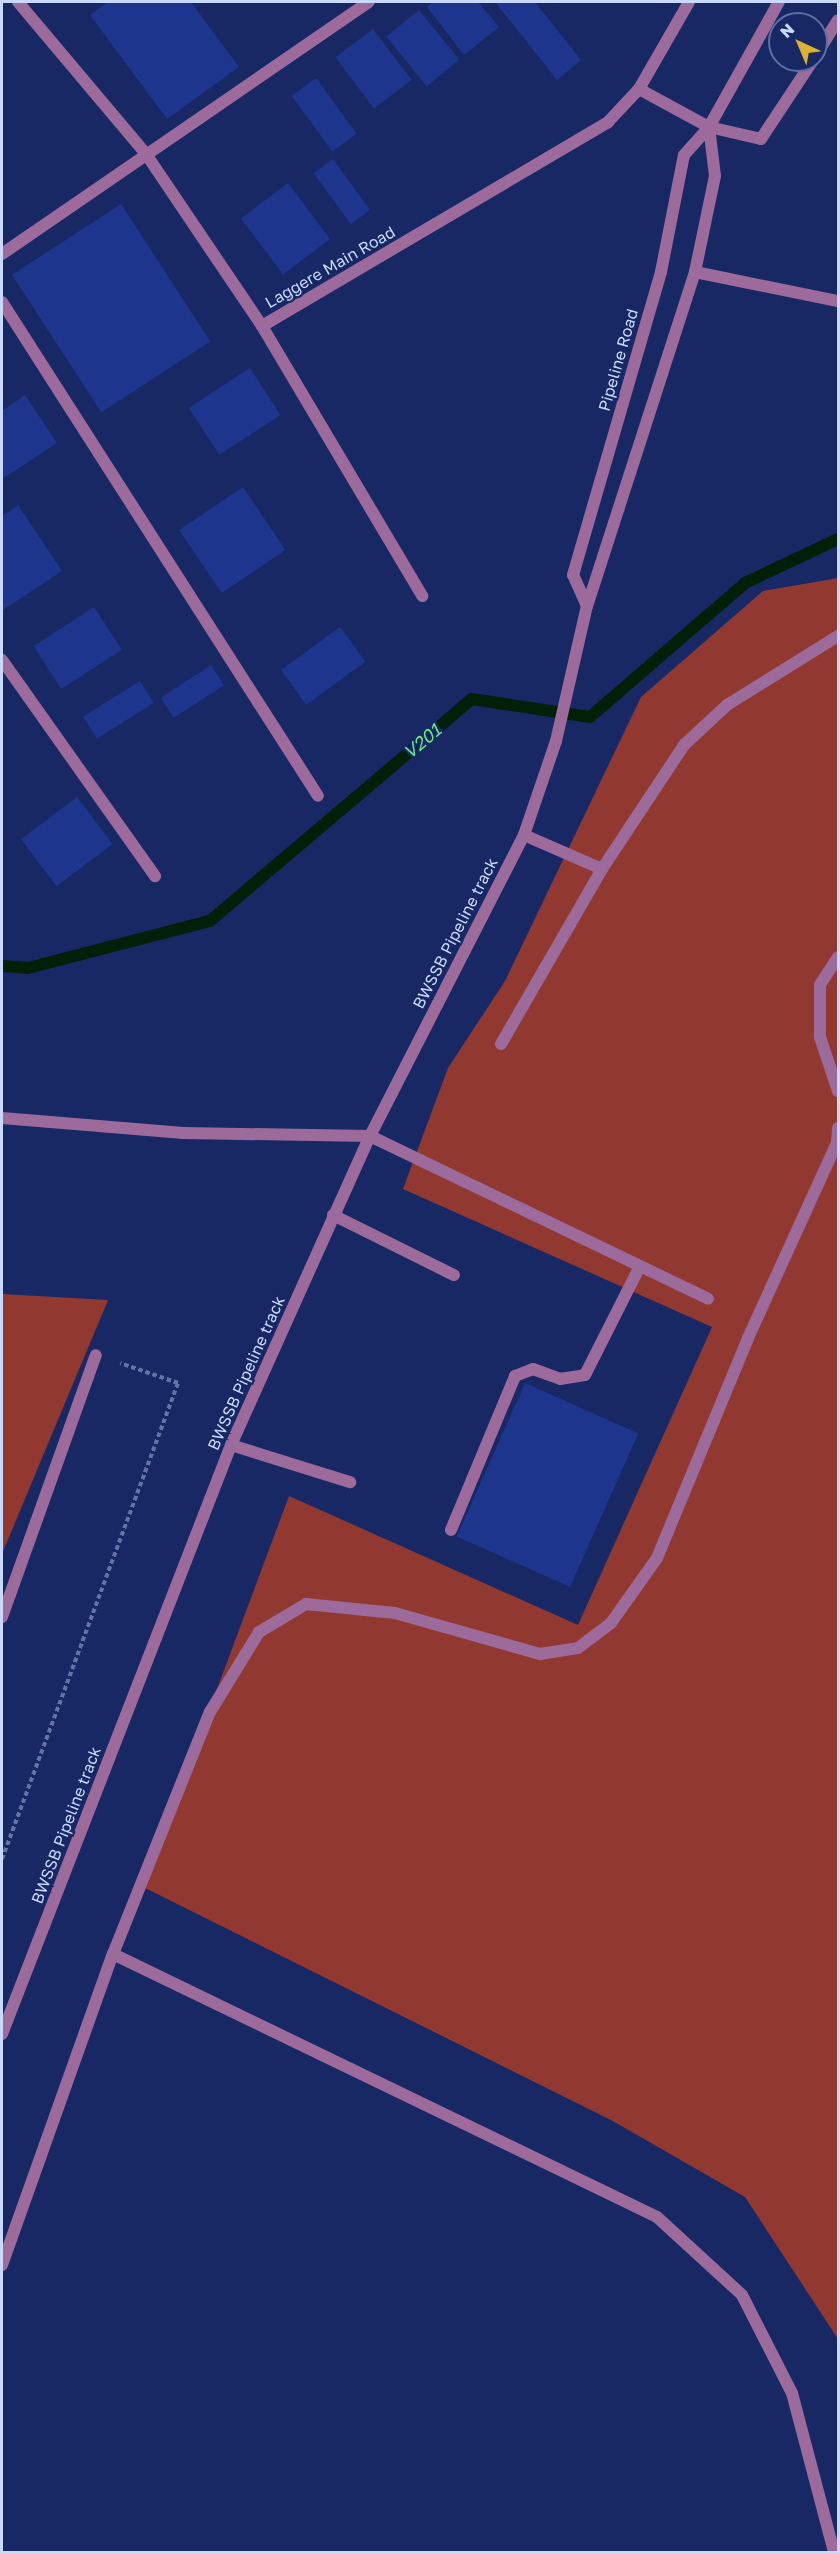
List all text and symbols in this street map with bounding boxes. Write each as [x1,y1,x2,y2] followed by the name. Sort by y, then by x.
[768,12,828,72] north arrow
[776,19,798,42] text: N
[262,222,398,312] street label: Laggere Main Road
[594,307,642,413] street label: Pipeline Road
[399,719,445,763] water label: V201
[409,854,501,1012] street label: BWSSB Pipeline track
[203,1293,289,1453] street label: BWSSB Pipeline track
[27,1744,105,1906] street label: BWSSB Pipeline track

